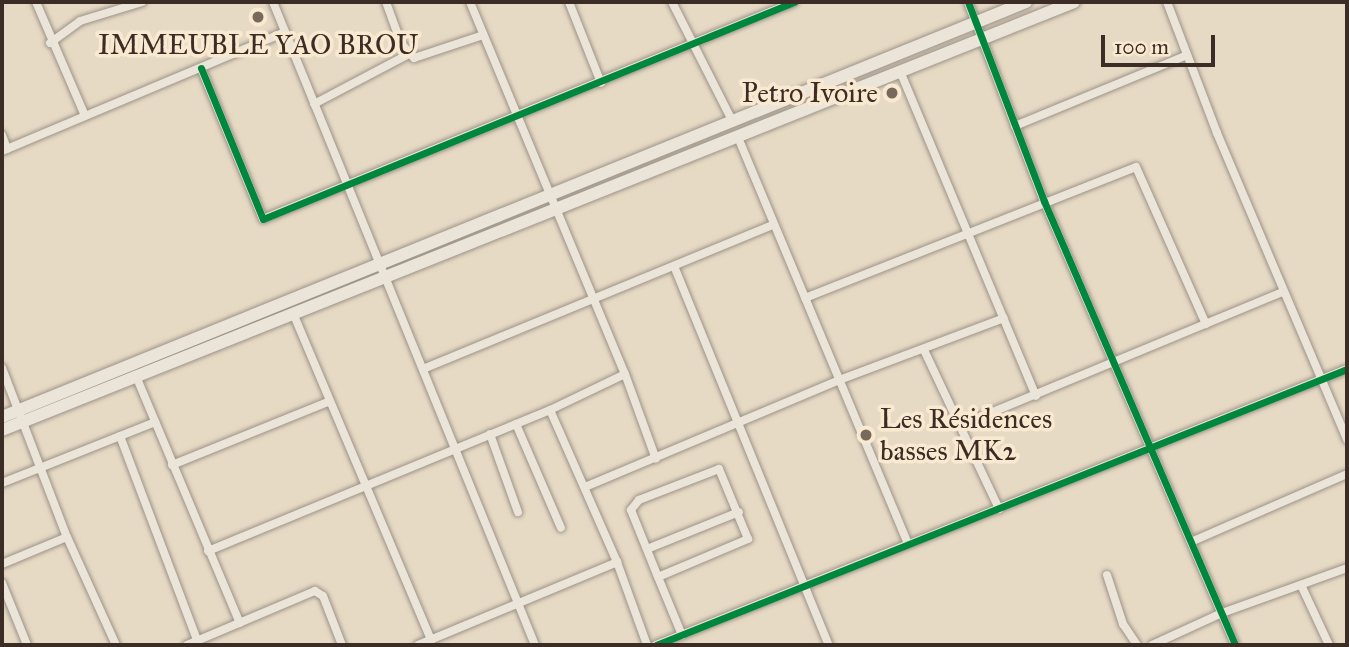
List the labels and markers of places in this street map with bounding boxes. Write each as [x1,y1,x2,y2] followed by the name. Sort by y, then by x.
[250,9,266,25] marker: IMMEUBLE YAO BROU
[98,28,418,62] place label: IMMEUBLE YAO BROU
[742,76,878,110] place label: Petro Ivoire
[884,85,900,101] marker: Petro Ivoire
[880,402,1052,468] place label: Les Résidences basses MK2
[858,427,874,443] marker: Les Résidences basses MK2

